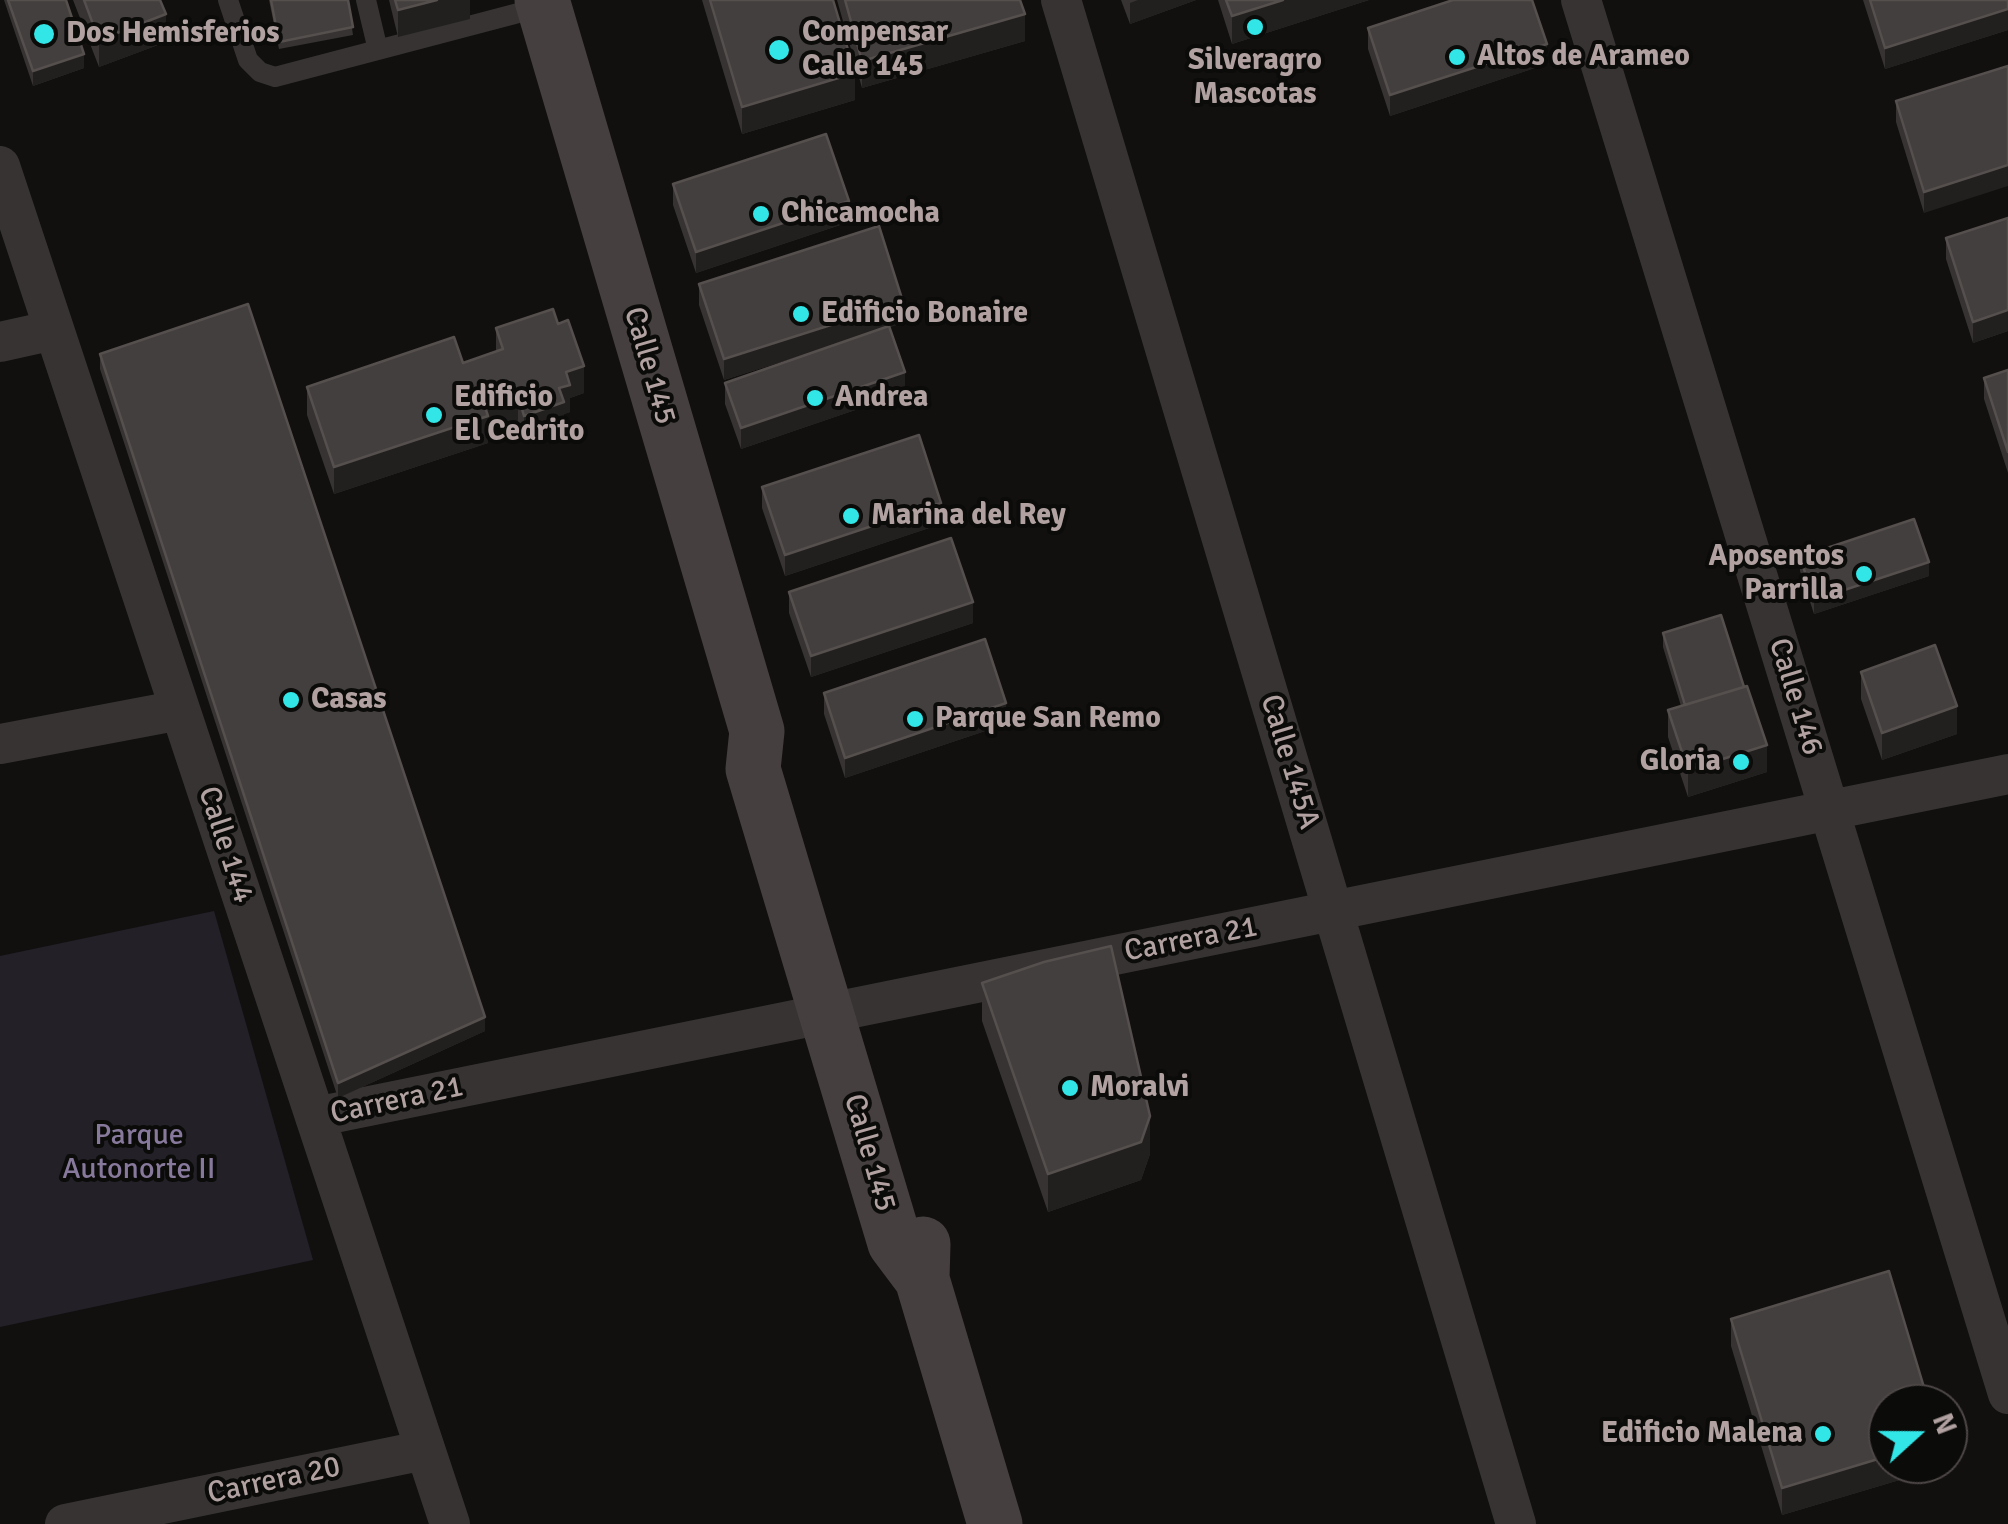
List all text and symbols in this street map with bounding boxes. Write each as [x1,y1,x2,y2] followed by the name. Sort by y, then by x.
[802,15,948,86] place label: Compensar Calle 145
[66,16,280,52] place label: Dos Hemisferios
[1244,16,1266,38] marker: Silveragro Mascotas
[31,21,57,47] marker: Dos Hemisferios
[766,37,792,63] marker: Compensar Calle 145
[1477,39,1690,75] place label: Altos de Arameo
[1188,43,1322,114] place label: Silveragro Mascotas
[1446,46,1468,68] marker: Altos de Arameo
[781,196,940,232] place label: Chicamocha
[750,203,772,225] marker: Chicamocha
[821,296,1028,332] place label: Edificio Bonaire
[615,303,683,429] street label: Calle 145
[790,303,812,325] marker: Edificio Bonaire
[454,380,584,450] place label: Edificio El Cedrito
[835,380,928,416] place label: Andrea
[804,387,826,409] marker: Andrea
[423,404,445,426] marker: Edificio El Cedrito
[871,498,1066,534] place label: Marina del Rey
[840,505,862,527] marker: Marina del Rey
[1709,539,1844,610] place label: Aposentos Parrilla
[1853,563,1875,585] marker: Aposentos Parrilla
[1760,634,1830,760] street label: Calle 146
[311,682,387,718] place label: Casas
[280,689,302,711] marker: Casas
[1252,690,1326,834] street label: Calle 145A
[935,701,1161,737] place label: Parque San Remo
[904,708,926,730] marker: Parque San Remo
[1640,744,1721,780] place label: Gloria
[1730,751,1752,773] marker: Gloria
[189,782,261,908] street label: Calle 144
[1121,909,1261,971] street label: Carrera 21
[327,1069,467,1133] street label: Carrera 21
[1090,1070,1189,1106] place label: Moralvi
[1059,1077,1081,1099] marker: Moralvi
[835,1090,903,1216] street label: Calle 145
[62,1118,216,1188] park label: Parque Autonorte II
[1868,1384,1968,1484] north arrow
[1925,1409,1963,1439] text: N
[1601,1416,1803,1452] place label: Edificio Malena
[1812,1423,1834,1445] marker: Edificio Malena
[204,1449,344,1513] street label: Carrera 20

